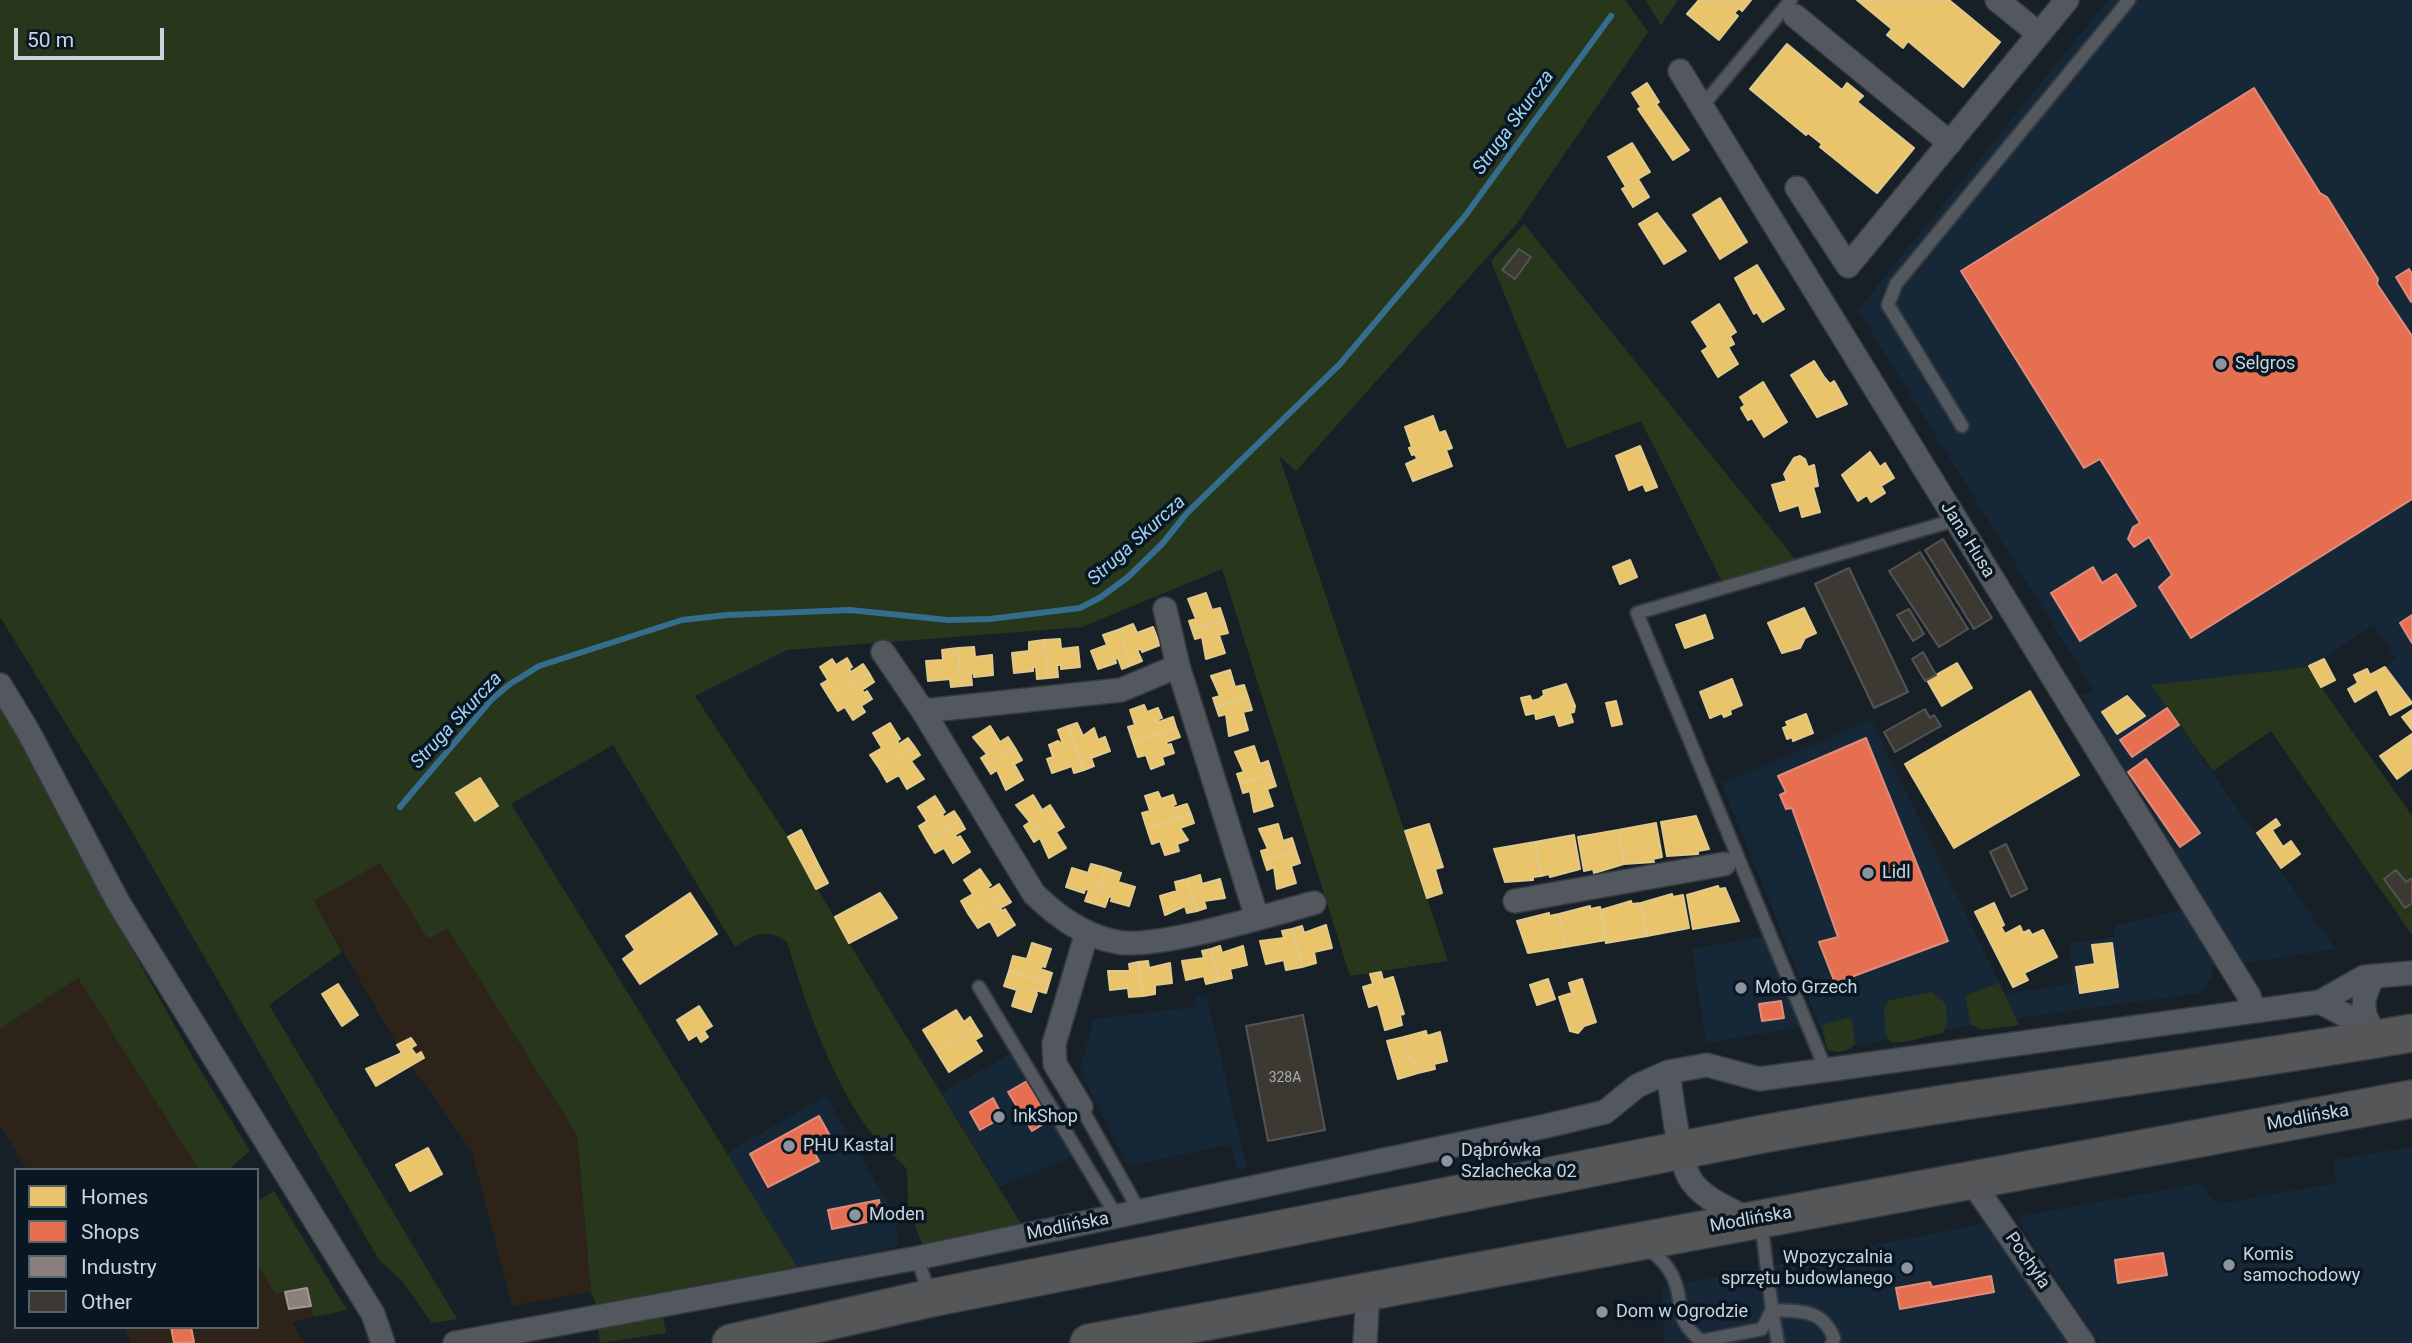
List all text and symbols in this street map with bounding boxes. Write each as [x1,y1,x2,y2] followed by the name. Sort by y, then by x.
[18,14,168,58] scale bar
[27,28,74,52] text: 50 m
[1468,66,1560,180] water label: Struga Skurcza
[2235,353,2295,375] place label: Selgros
[2213,356,2229,372] marker: Selgros
[1083,491,1191,591] water label: Struga Skurcza
[1935,498,1999,582] street label: Jana Husa
[406,668,508,774] water label: Struga Skurcza
[1882,862,1911,884] place label: Lidl
[1860,865,1876,881] marker: Lidl
[1755,977,1857,999] place label: Moto Grzech
[1733,980,1749,996] marker: Moto Grzech
[1269,1070,1301,1086] house number: 328A
[2265,1100,2351,1136] street label: Modlińska
[1013,1106,1078,1128] place label: InkShop
[991,1109,1007,1125] marker: InkShop
[803,1135,894,1157] place label: PHU Kastal
[781,1138,797,1154] marker: PHU Kastal
[1461,1140,1577,1182] place label: Dąbrówka Szlachecka 02
[1439,1153,1455,1169] marker: Dąbrówka Szlachecka 02
[14,1168,259,1329] legend
[81,1185,148,1209] text: Homes
[1708,1202,1794,1238] street label: Modlińska
[869,1204,925,1226] place label: Moden
[847,1207,863,1223] marker: Moden
[1025,1208,1111,1246] street label: Modlińska
[81,1220,140,1244] text: Shops
[2000,1229,2054,1293] street label: Pochyła
[2243,1244,2360,1286] place label: Komis samochodowy
[1721,1247,1893,1290] place label: Wpozyczalnia sprzętu budowlanego
[81,1255,157,1279] text: Industry
[2221,1257,2237,1273] marker: Komis samochodowy
[1899,1260,1915,1276] marker: Wpozyczalnia sprzętu budowlanego
[81,1290,132,1314] text: Other
[1616,1301,1748,1323] place label: Dom w Ogrodzie
[1594,1304,1610,1320] marker: Dom w Ogrodzie

